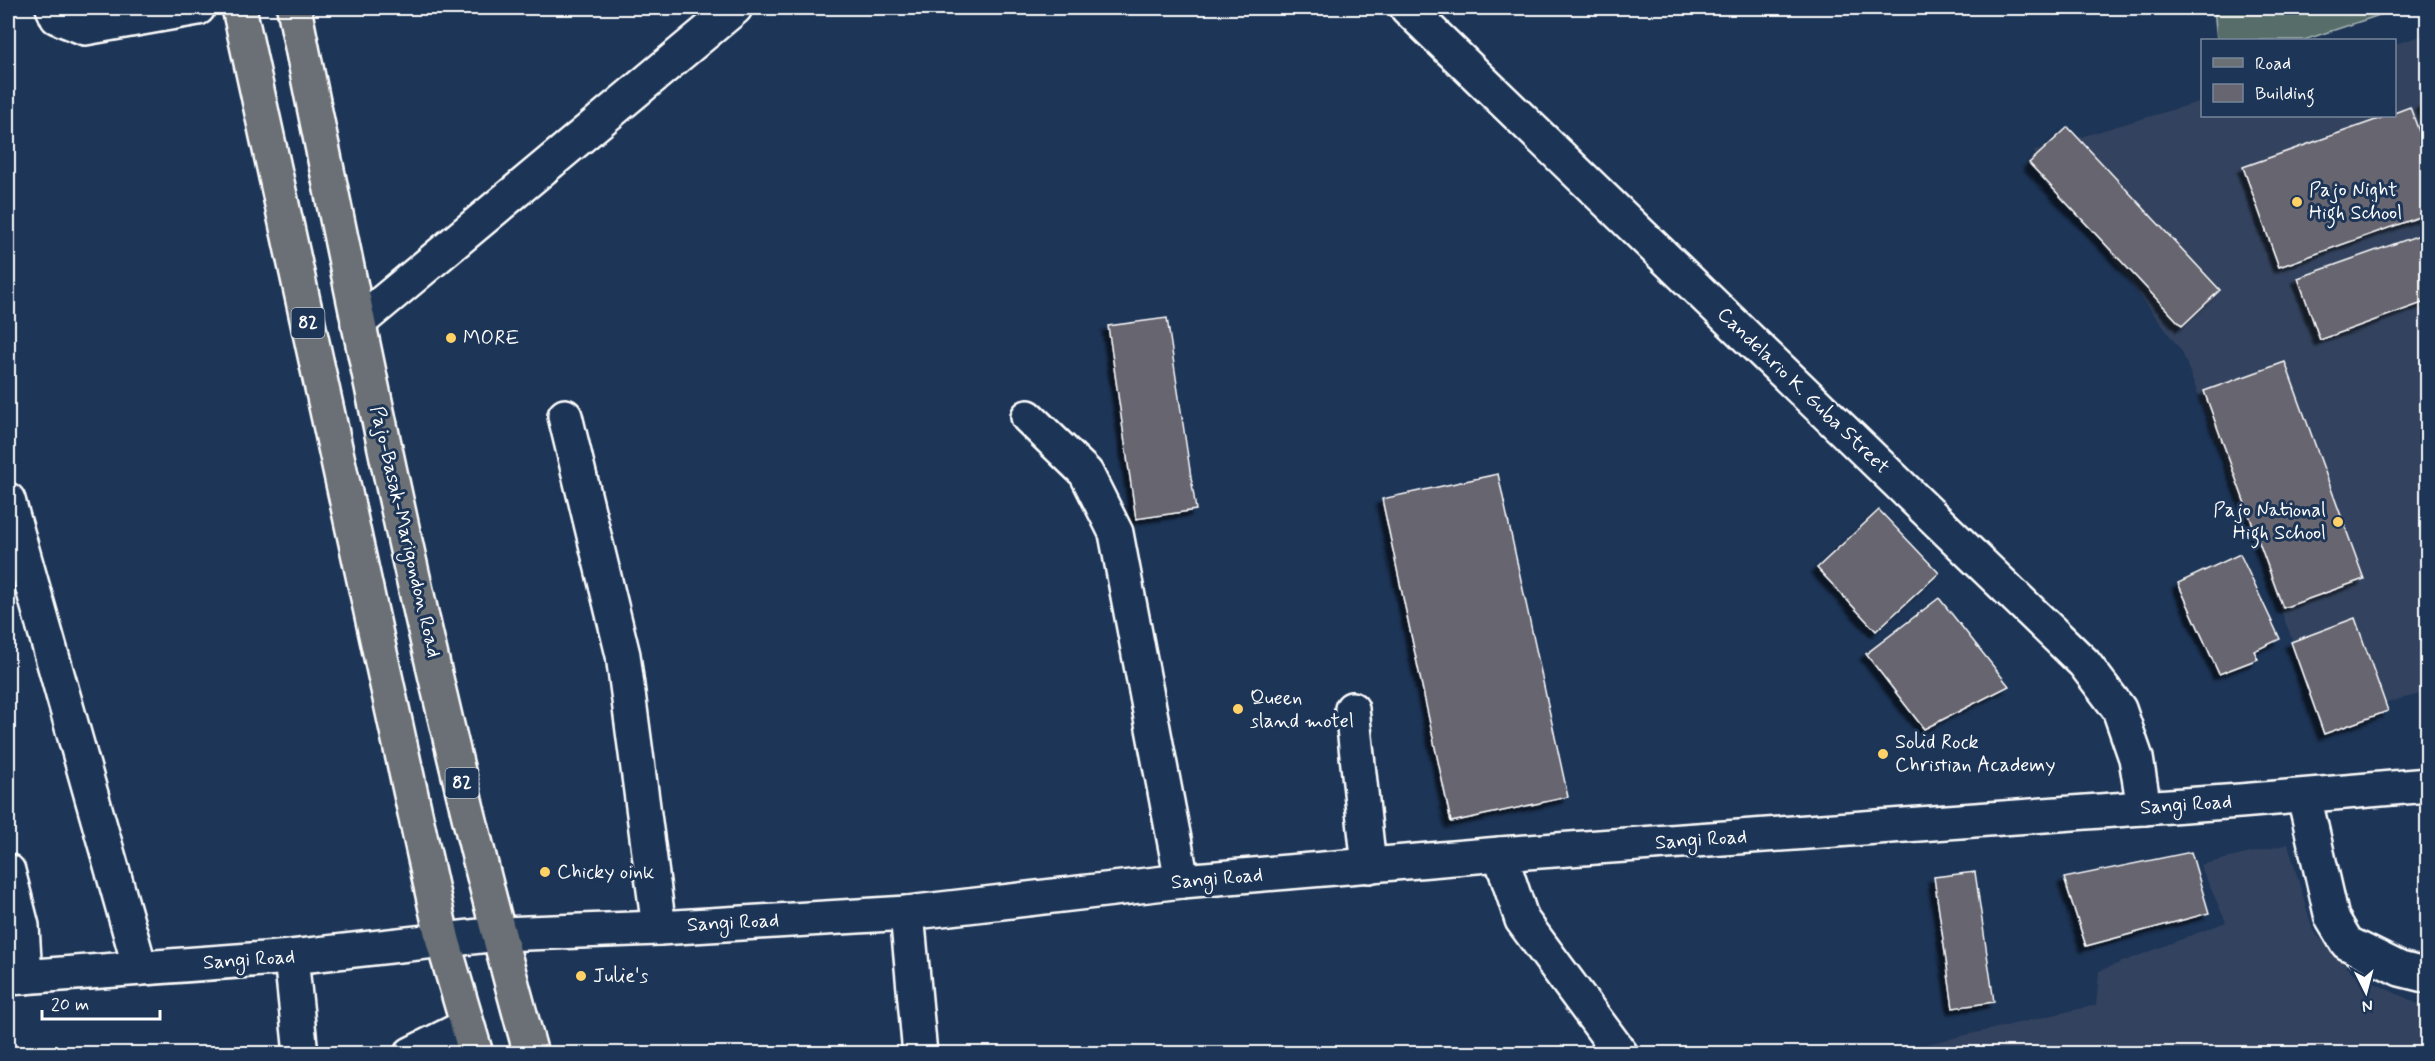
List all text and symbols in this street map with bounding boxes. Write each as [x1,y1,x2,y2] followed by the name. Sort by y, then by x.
[2201,39,2396,117] legend
[2255,52,2291,76] text: Road
[2255,82,2315,108] text: Building
[2309,177,2402,229] place label: Pajo Night High School
[2290,195,2304,209] marker: Pajo Night High School
[1711,301,1895,481] street label: Candelario K. Guba Street
[292,308,324,338] road number: 82
[463,325,519,352] place label: MORE
[444,331,458,345] marker: MORE
[362,404,447,661] street label: Pajo-Basak-Marigondon Road
[2213,497,2326,549] place label: Pajo National High School
[2331,515,2345,529] marker: Pajo National High School
[1250,685,1354,735] place label: Queen sland motel
[1231,702,1245,716] marker: Queen sland motel
[1895,729,2055,779] place label: Solid Rock Christian Academy
[1876,747,1890,761] marker: Solid Rock Christian Academy
[446,768,478,798] road number: 82
[2139,788,2233,823] street label: Sangi Road
[1654,823,1748,858] street label: Sangi Road
[557,859,654,886] place label: Chicky oink
[1170,862,1264,897] street label: Sangi Road
[538,865,552,879] marker: Chicky oink
[686,907,780,940] street label: Sangi Road
[202,943,296,978] street label: Sangi Road
[2336,962,2396,1022] north arrow
[593,963,649,990] place label: Julie's
[574,969,588,983] marker: Julie's
[42,983,160,1021] scale bar
[51,993,89,1017] text: 20 m
[2361,994,2374,1016] text: N

